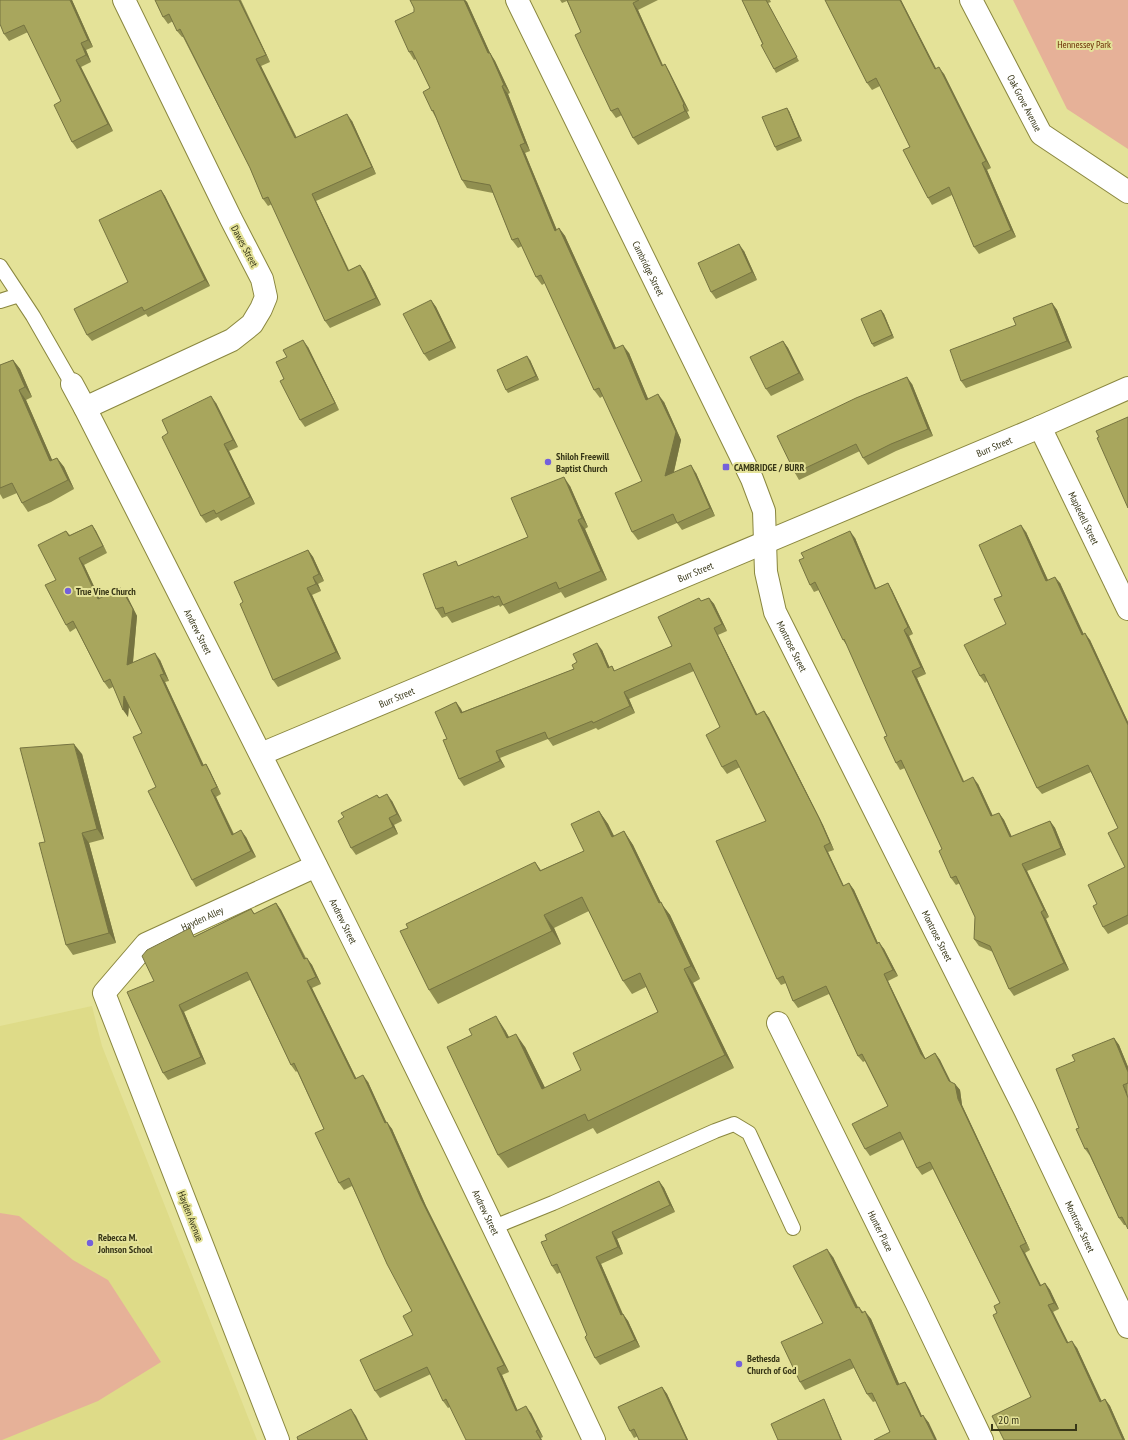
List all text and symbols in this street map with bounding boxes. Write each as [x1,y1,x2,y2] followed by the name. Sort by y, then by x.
[1057,38,1111,51] park label: Hennessey Park
[1004,72,1044,134] street label: Oak Grove Avenue
[228,223,261,270] street label: Dawes Street
[629,239,667,299] street label: Cambridge Street
[974,433,1014,460] street label: Burr Street
[556,450,610,475] place label: Shiloh Freewill Baptist Church
[543,457,553,467] marker: Shiloh Freewill Baptist Church
[734,461,805,474] place label: CAMBRIDGE / BURR
[721,462,731,472] marker: CAMBRIDGE / BURR
[1065,490,1102,547] street label: Mapledell Street
[676,559,715,585] street label: Burr Street
[76,585,136,598] place label: True Vine Church
[63,586,73,596] marker: True Vine Church
[181,607,215,657] street label: Andrew Street
[773,619,810,674] street label: Montrose Street
[377,684,417,711] street label: Burr Street
[327,897,360,946] street label: Andrew Street
[179,903,226,934] street label: Hayden Alley
[919,908,955,964] street label: Montrose Street
[469,1188,502,1237] street label: Andrew Street
[175,1189,206,1243] street label: Hayden Avenue
[1062,1199,1098,1255] street label: Montrose Street
[865,1208,896,1254] street label: Hunter Place
[97,1231,153,1256] place label: Rebecca M. Johnson School
[85,1238,95,1248] marker: Rebecca M. Johnson School
[747,1352,797,1377] place label: Bethesda Church of God
[734,1359,744,1369] marker: Bethesda Church of God
[992,1406,1076,1432] scale bar
[998,1412,1019,1427] text: 20 m

